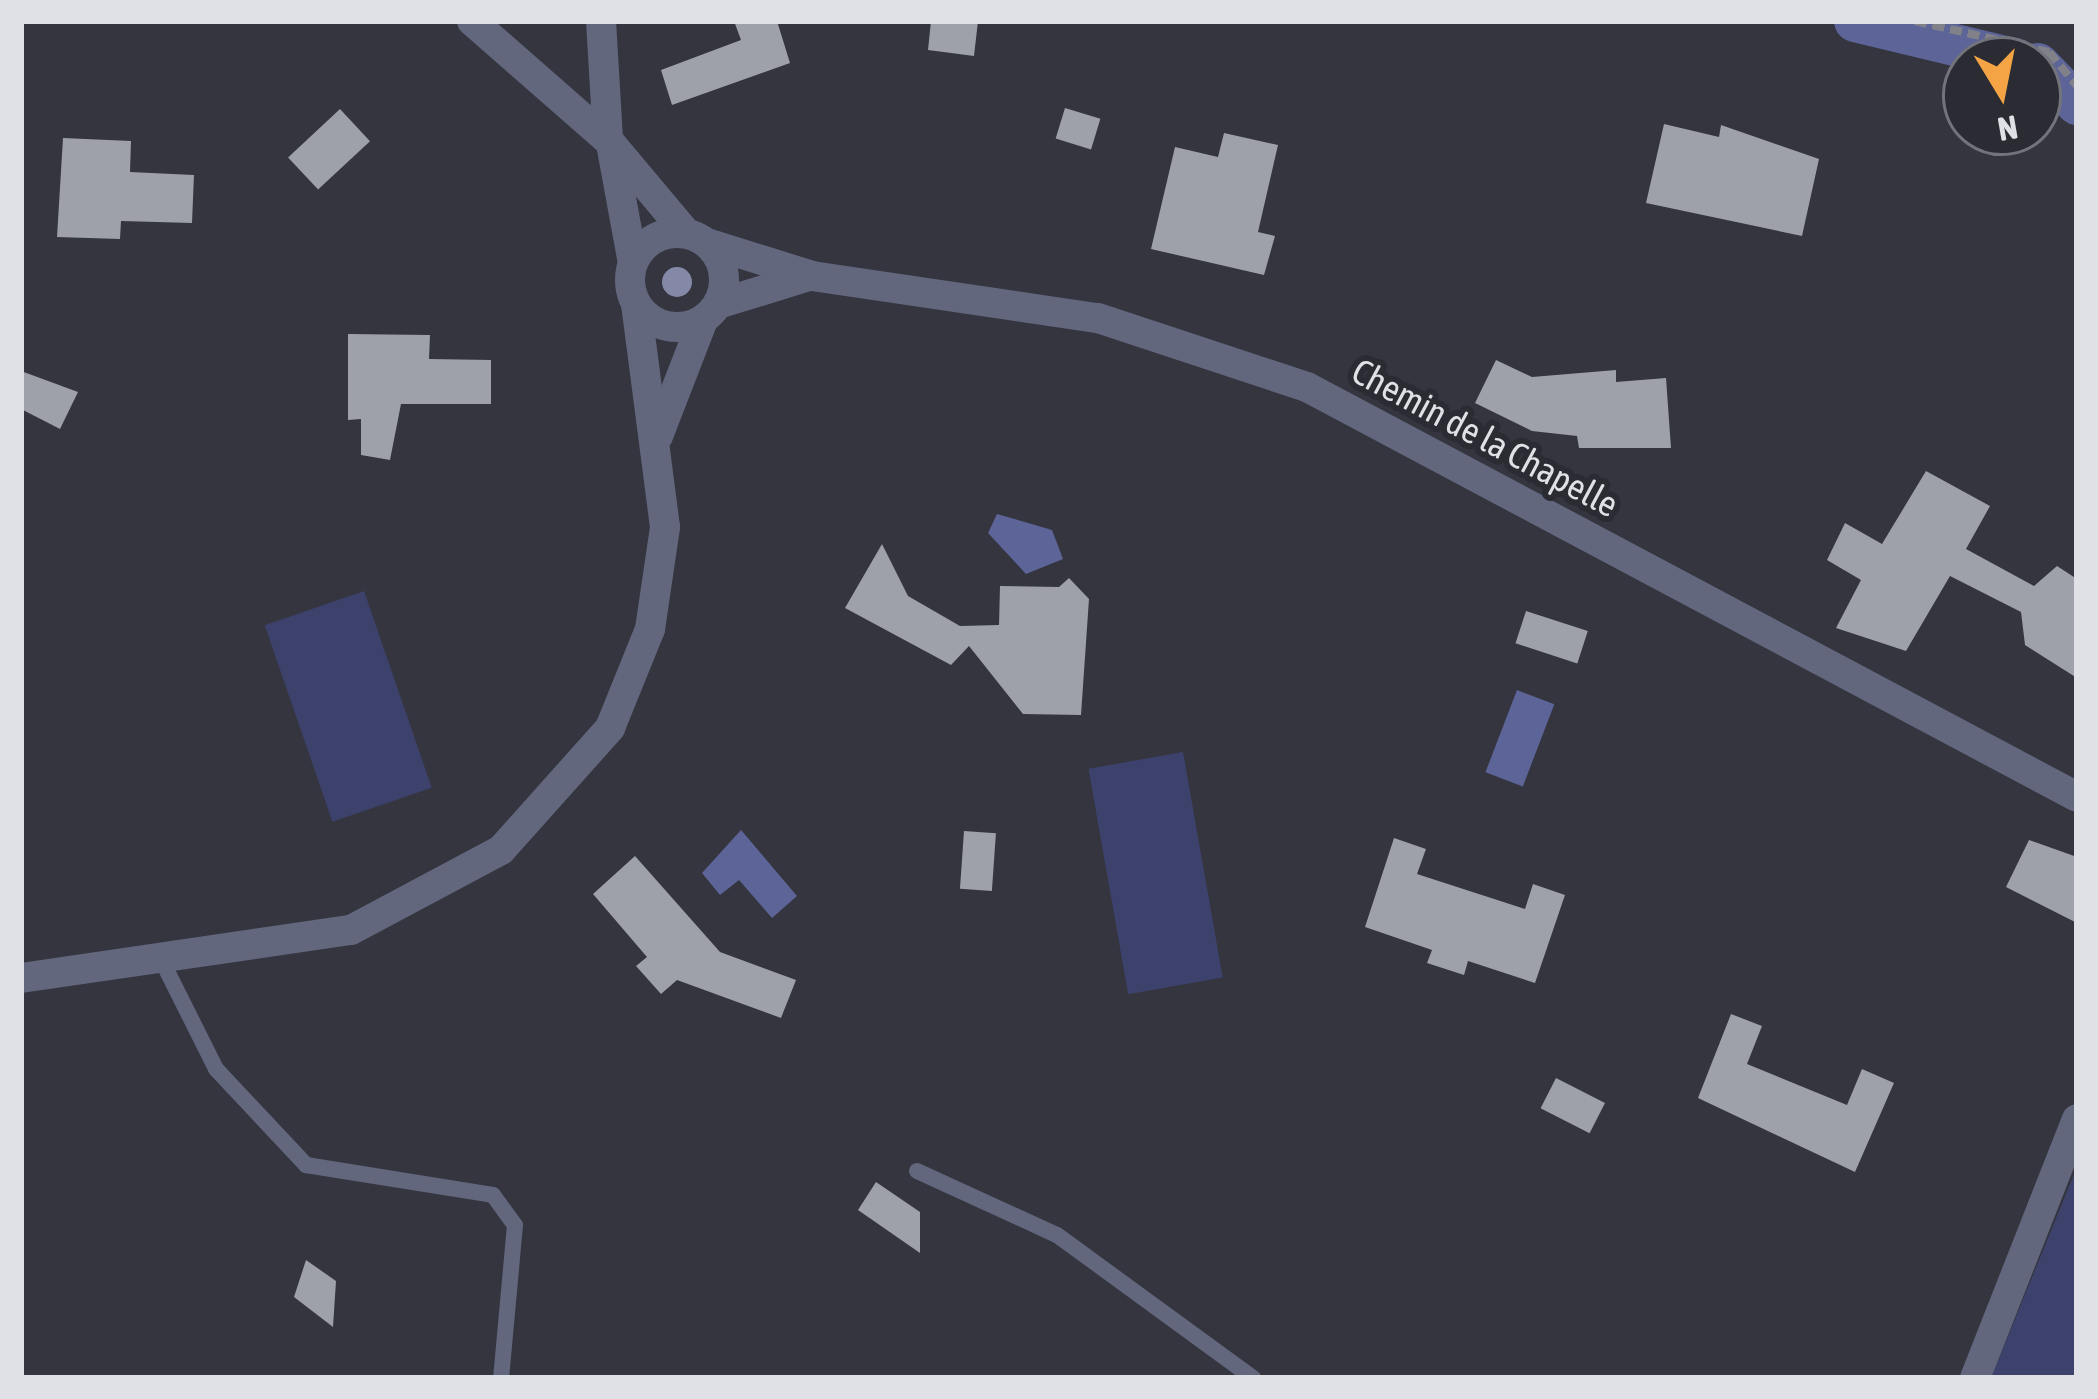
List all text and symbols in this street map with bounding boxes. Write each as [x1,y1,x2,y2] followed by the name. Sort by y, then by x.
[1942,36,2062,156] north arrow
[1995,108,2021,149] text: N
[1345,350,1625,526] street label: Chemin de la Chapelle

